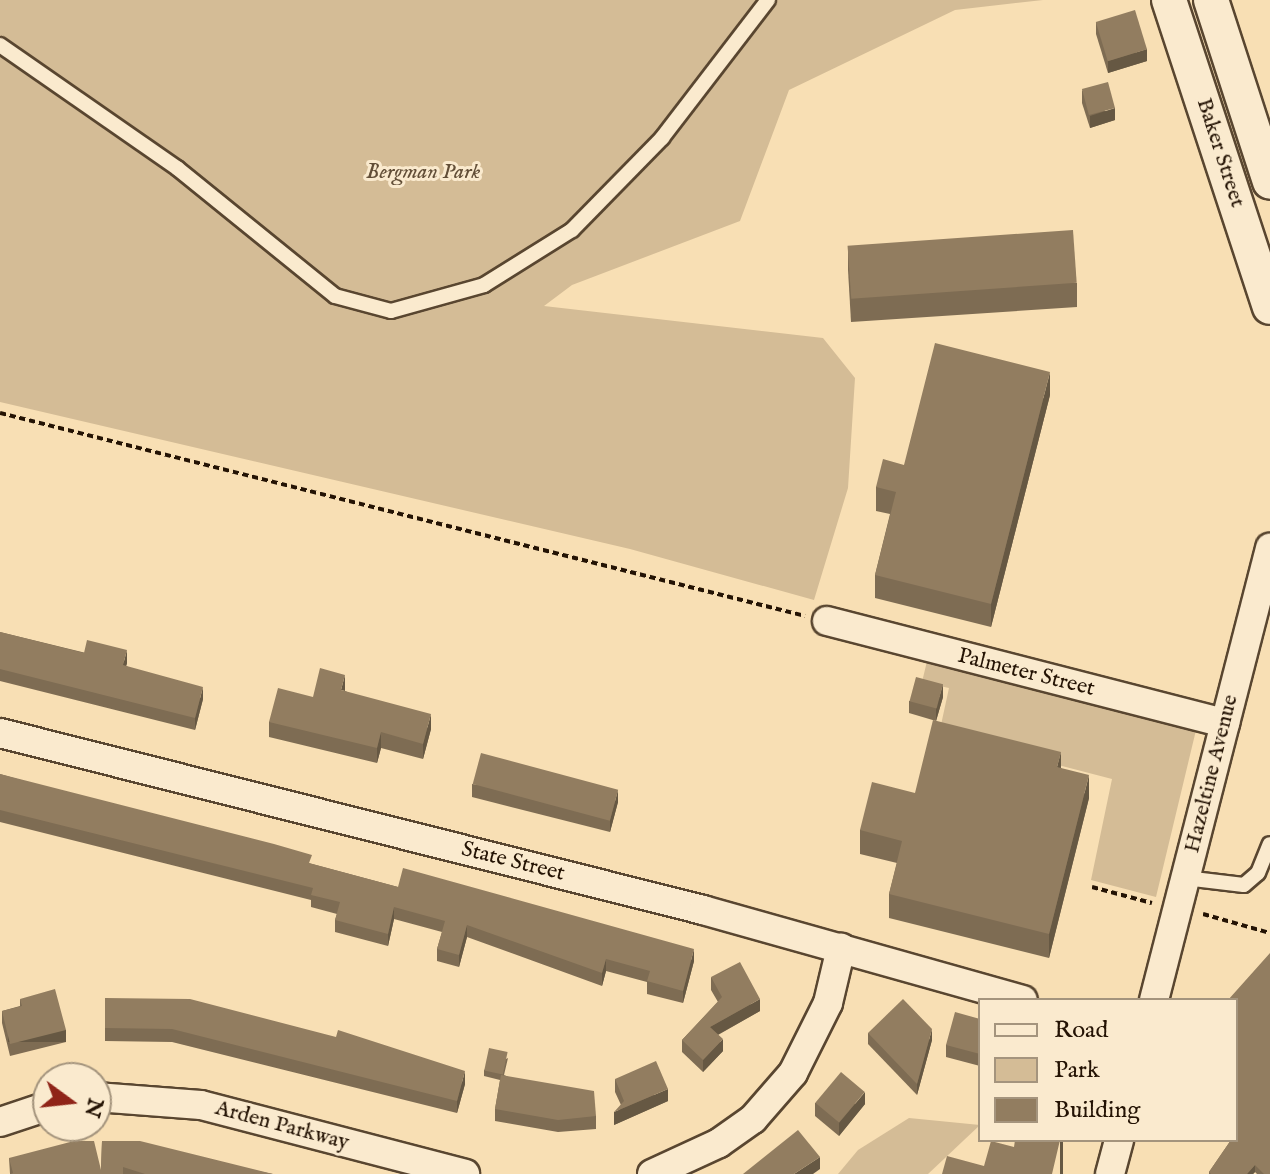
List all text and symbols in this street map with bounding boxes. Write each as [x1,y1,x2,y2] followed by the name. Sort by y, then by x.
[1190,95,1250,211] street label: Baker Street
[366,160,480,186] park label: Bergman Park
[955,643,1097,703] street label: Palmeter Street
[1180,692,1244,856] street label: Hazeltine Avenue
[459,836,567,888] street label: State Street
[978,998,1238,1142] legend
[1054,1015,1108,1046] text: Road
[1054,1055,1100,1086] text: Park
[32,1062,112,1142] north arrow
[77,1095,109,1121] text: N
[212,1095,352,1157] street label: Arden Parkway
[1054,1095,1140,1126] text: Building

